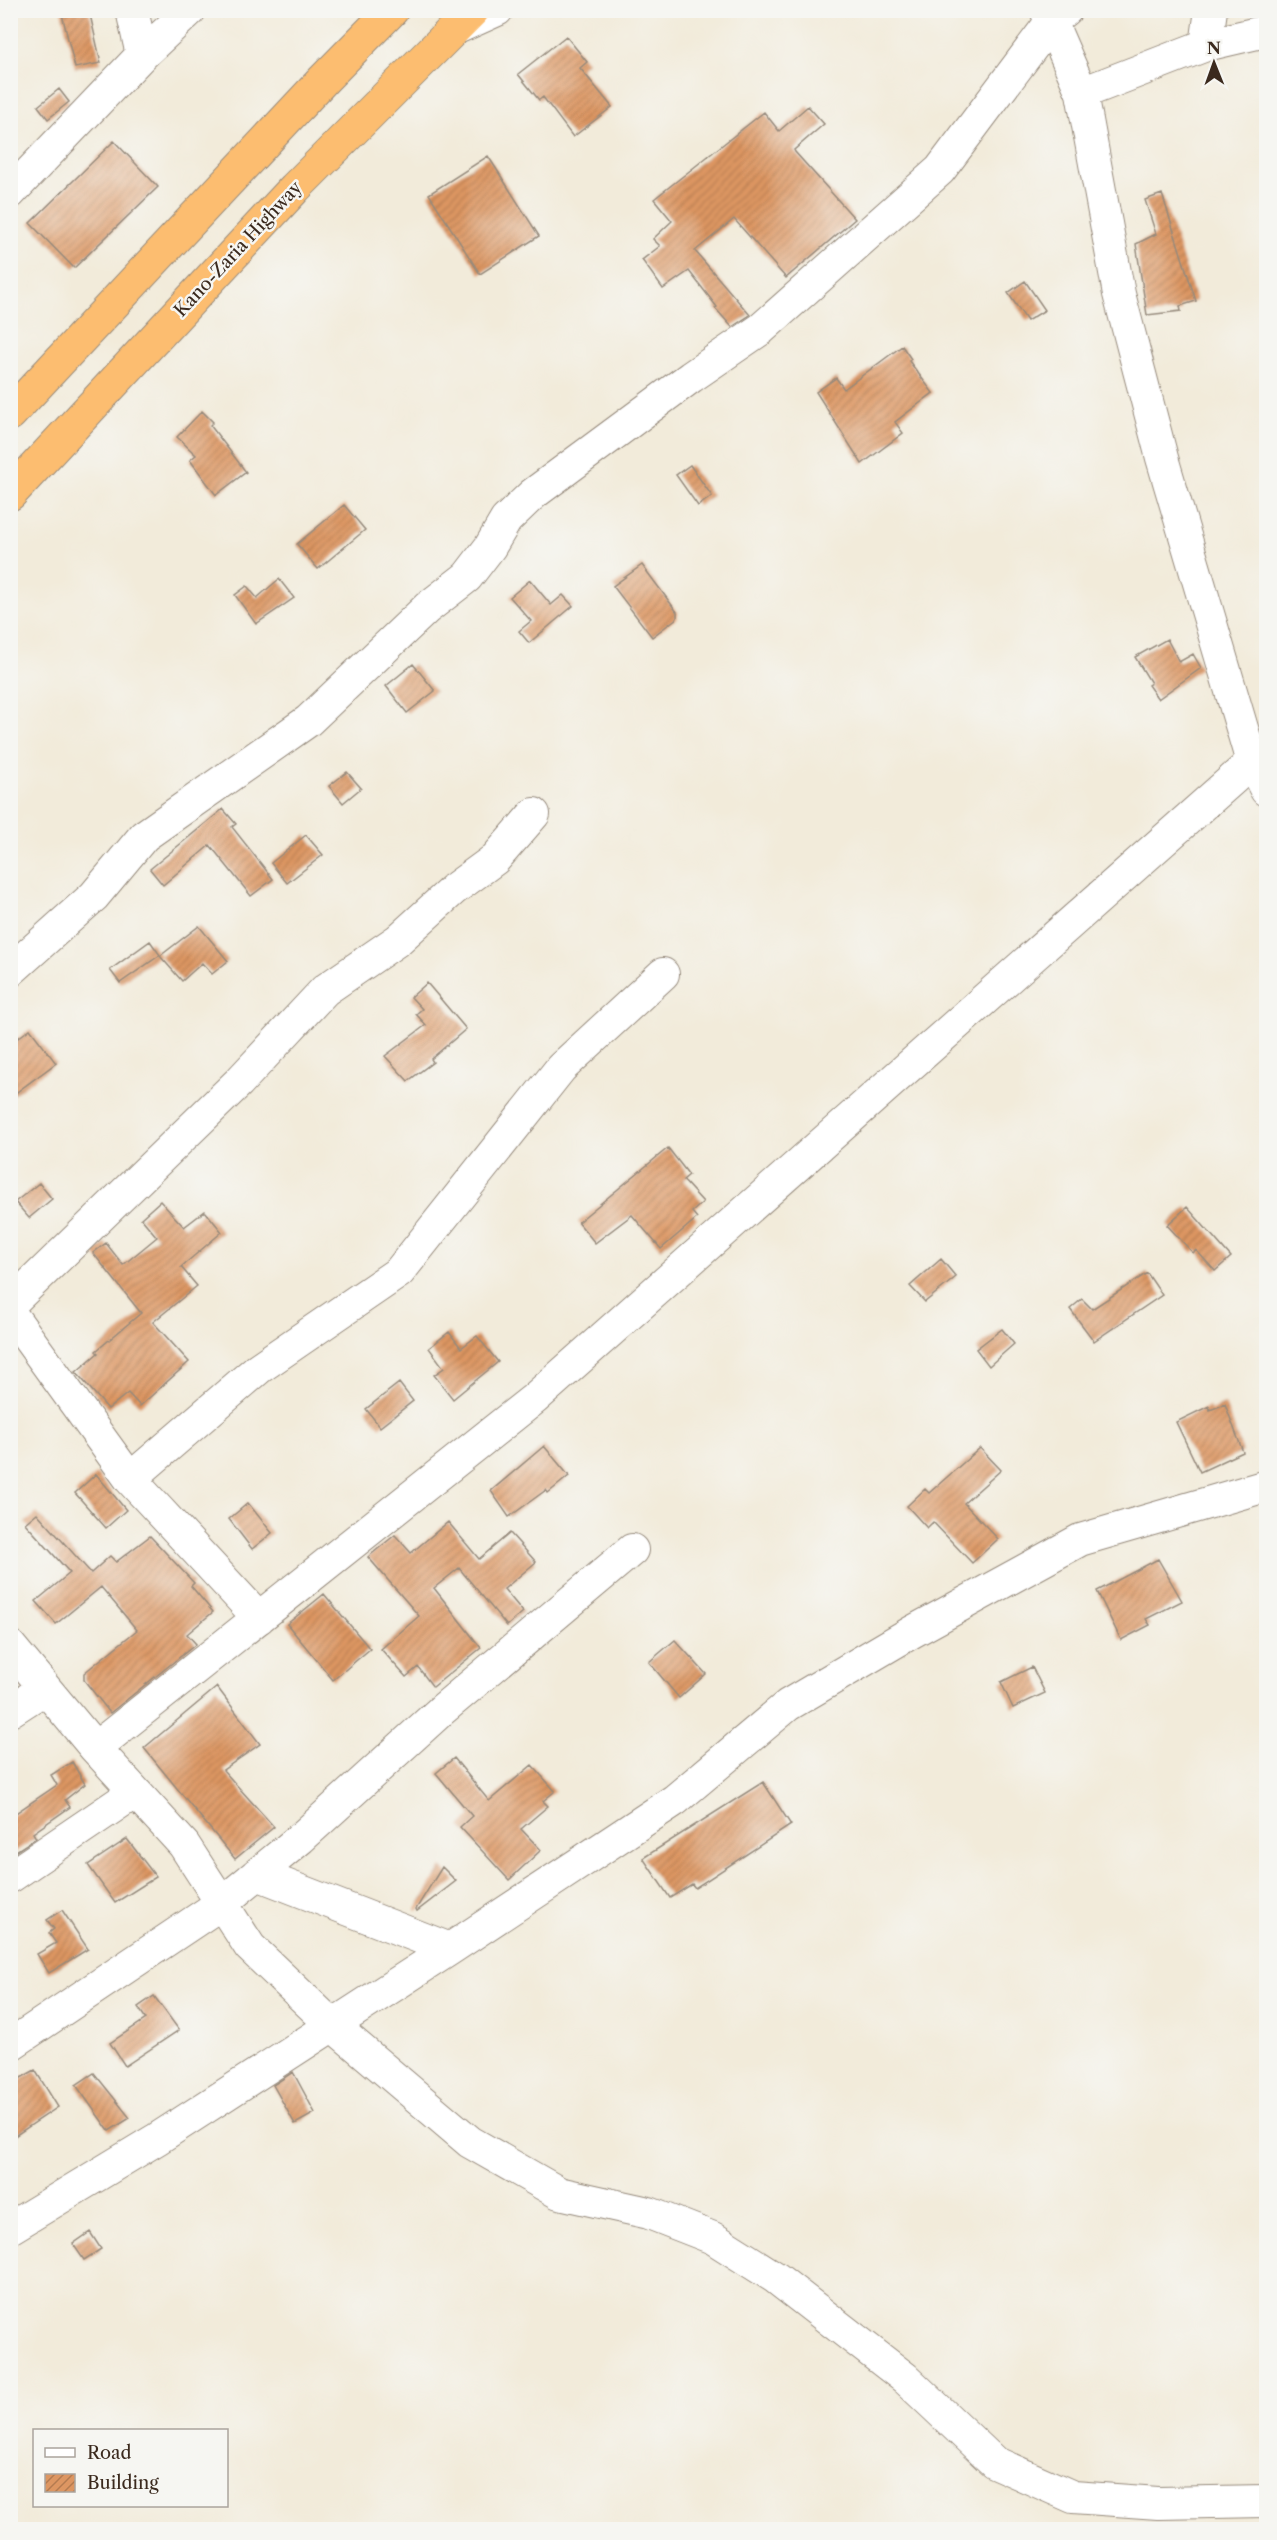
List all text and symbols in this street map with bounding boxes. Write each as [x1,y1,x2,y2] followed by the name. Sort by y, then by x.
[1184,33,1244,93] north arrow
[1207,38,1221,58] text: N
[169,176,307,321] street label: Kano-Zaria Highway
[33,2429,228,2507] legend
[87,2442,132,2464] text: Road
[87,2472,159,2494] text: Building

